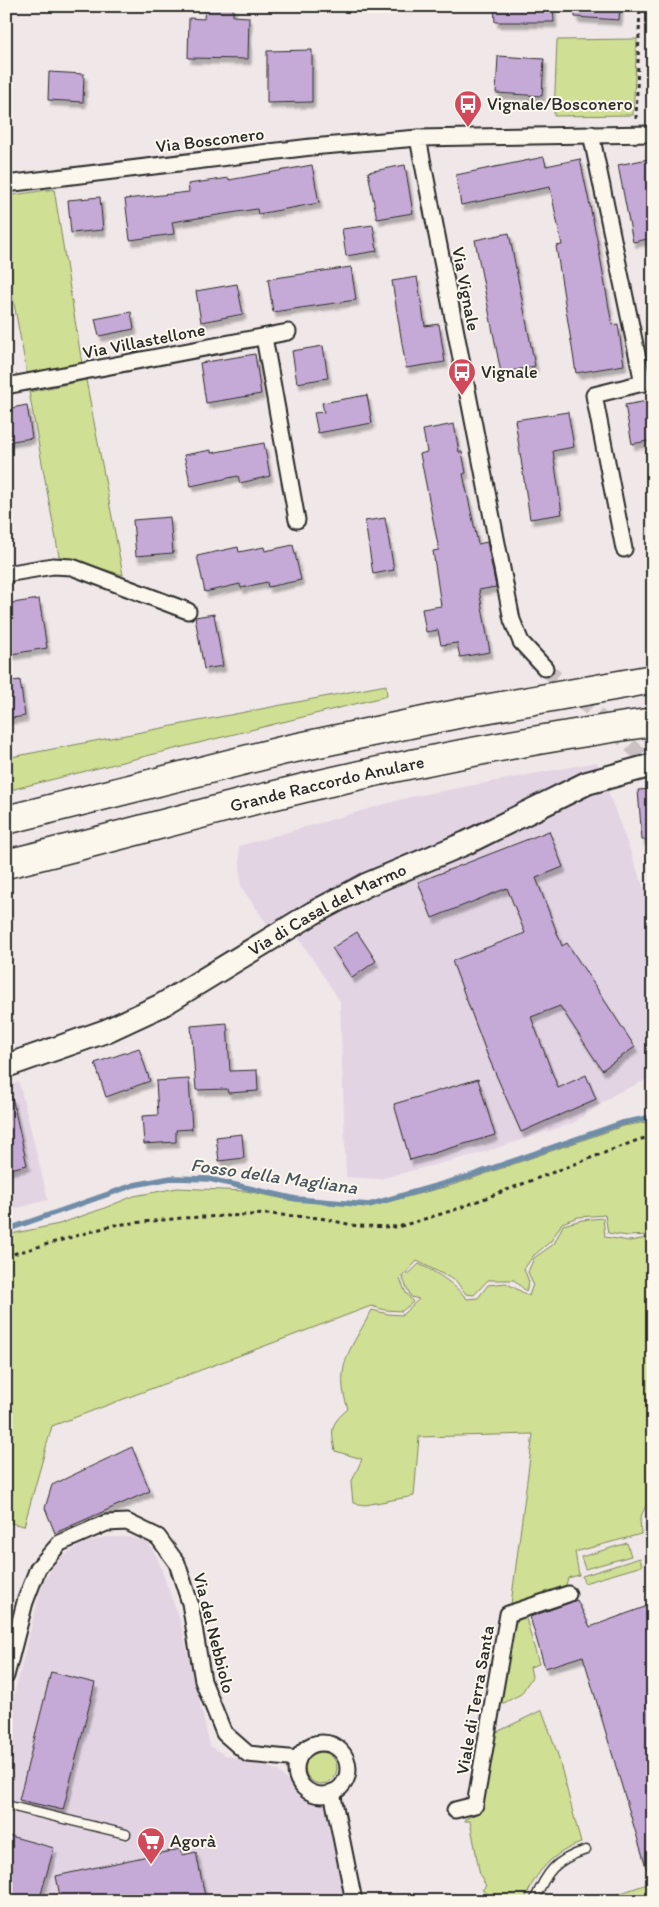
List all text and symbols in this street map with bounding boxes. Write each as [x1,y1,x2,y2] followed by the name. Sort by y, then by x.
[453,89,483,128] bus stop icon: Vignale/Bosconero
[487,93,633,115] place label: Vignale/Bosconero
[155,122,265,158] street label: Via Bosconero
[447,245,485,333] street label: Via Vignale
[81,318,207,364] street label: Via Villastellone
[447,357,477,396] bus stop icon: Vignale
[481,361,538,383] place label: Vignale
[228,751,426,817] street label: Grande Raccordo Anulare
[244,858,410,961] street label: Via di Casal del Marmo
[189,1153,359,1199] water label: Fosso della Magliana
[188,1570,240,1696] street label: Via del Nebbiolo
[451,1623,499,1776] street label: Viale di Terra Santa
[136,1826,166,1865] supermarket icon: Agorà
[170,1830,217,1852] place label: Agorà

